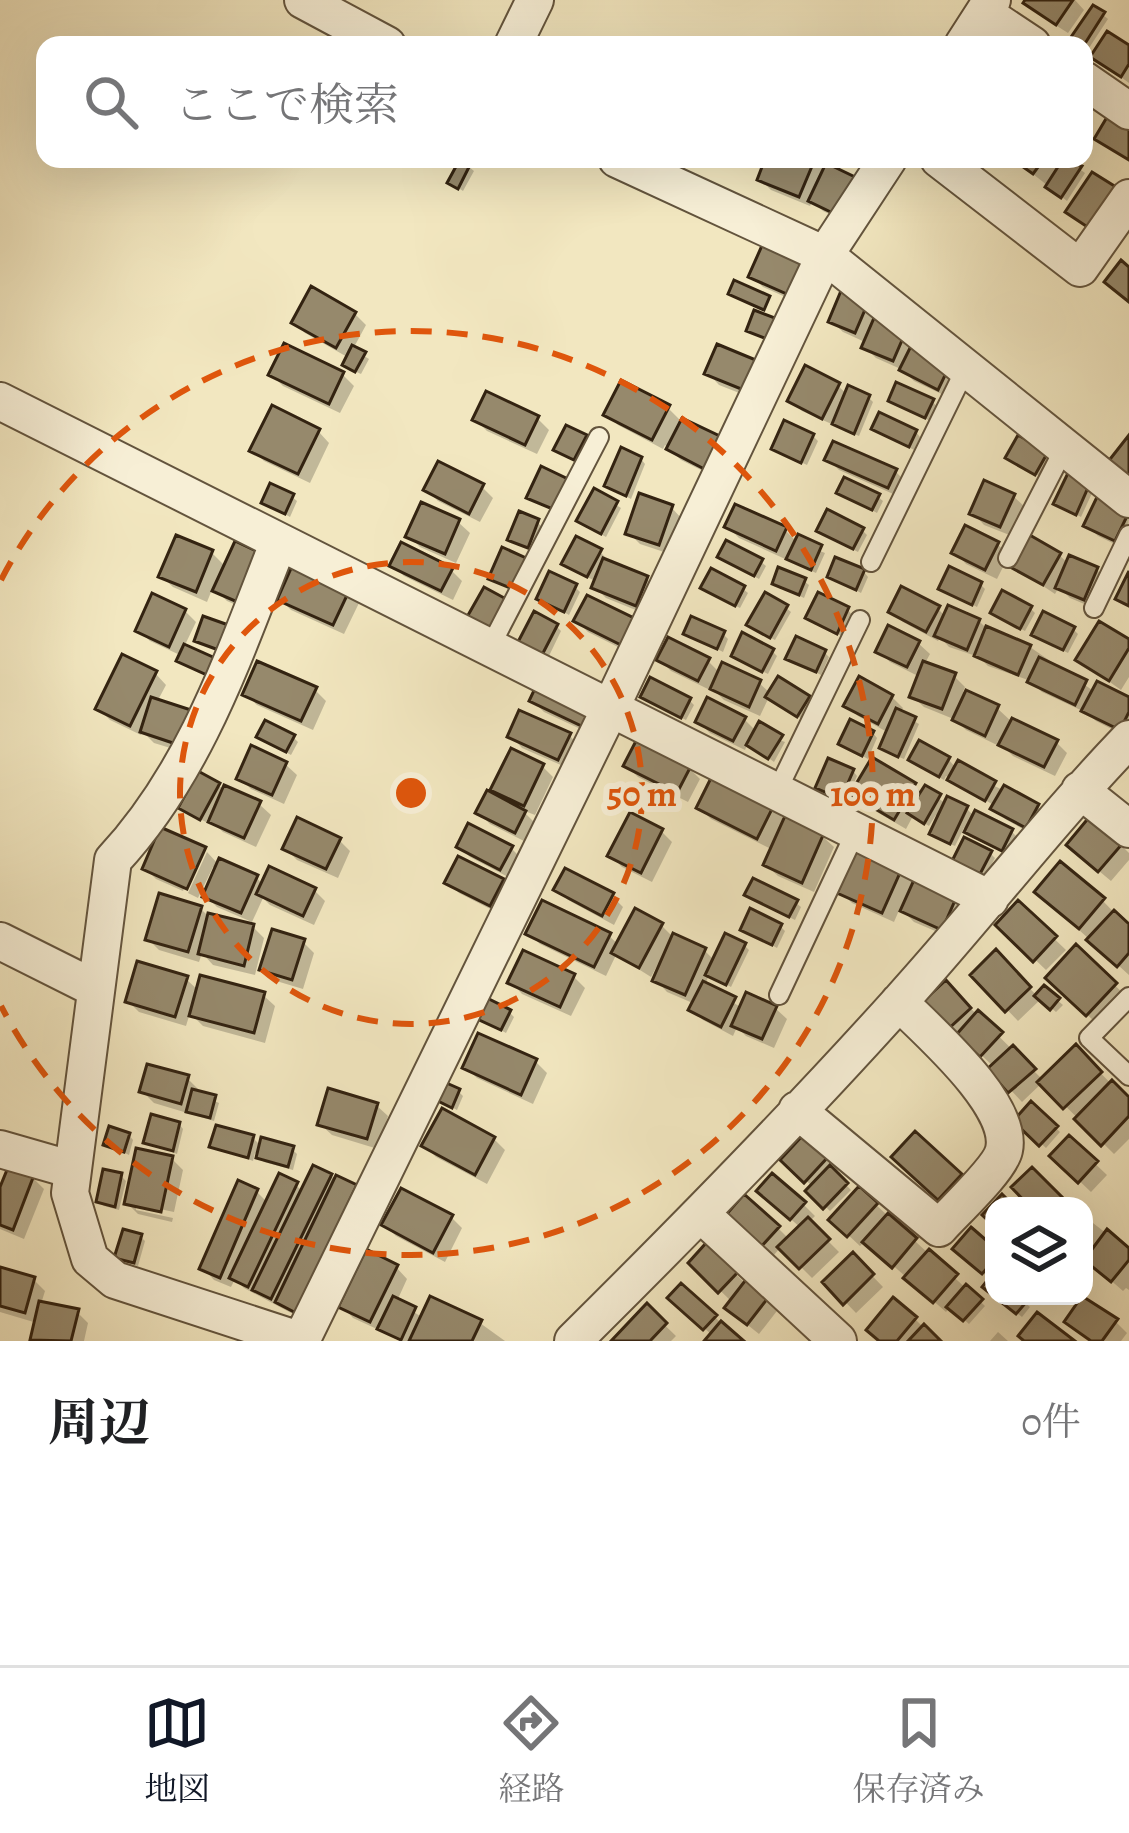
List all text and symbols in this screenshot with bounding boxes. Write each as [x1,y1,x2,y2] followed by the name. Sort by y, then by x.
[36,36,1093,168] search box
[78,69,144,135] icon: search
[174,74,399,136] text: ここで検索
[607,769,677,818] text: 50 m
[830,769,916,818] text: 100 m
[390,772,432,814] centre of rings
[985,1197,1093,1305] map controls
[985,1197,1093,1305] button: layers
[48,1388,150,1458] text: 周辺
[1021,1395,1081,1448] text: 0件
[144,1690,210,1811] tab: 地図
[498,1690,564,1811] tab: 経路
[853,1690,985,1811] tab: 保存済み

